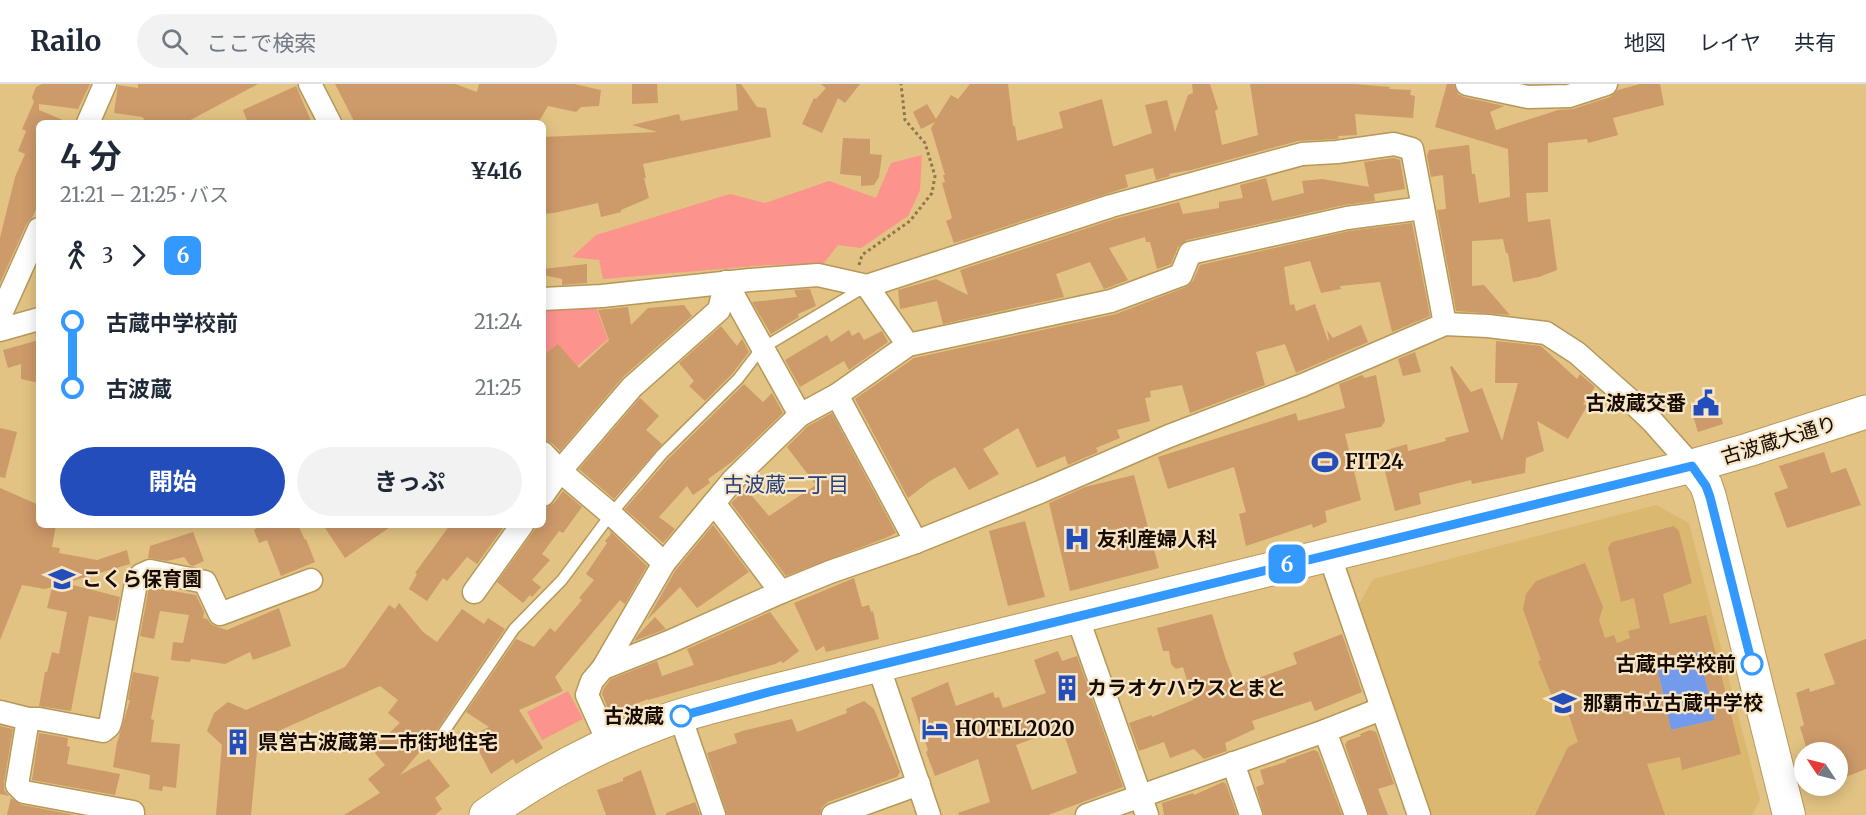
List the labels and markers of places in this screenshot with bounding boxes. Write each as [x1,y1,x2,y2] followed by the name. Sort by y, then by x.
[1691,388,1721,418] public building icon: 古波蔵交番
[1586,390,1686,415] place label: 古波蔵交番
[1310,447,1340,477] sports icon: FIT24
[1345,449,1404,474] place label: FIT24
[1062,524,1092,554] hospital icon: 友利産婦人科
[1097,526,1217,551] place label: 友利産婦人科
[47,564,77,594] school or university icon: こくら保育園
[82,566,202,591] place label: こくら保育園
[1616,651,1736,676] place label: 古蔵中学校前
[1741,653,1763,675] marker: 古蔵中学校前
[1052,673,1082,703] building icon: カラオケハウスとまと
[1087,675,1286,700] place label: カラオケハウスとまと
[1548,688,1578,718] school or university icon: 那覇市立古蔵中学校
[1583,690,1763,715] place label: 那覇市立古蔵中学校
[604,703,664,728] place label: 古波蔵
[670,705,692,727] marker: 古波蔵
[920,714,950,744] hotel icon: HOTEL2020
[955,716,1075,741] place label: HOTEL2020
[223,727,253,757] building icon: 県営古波蔵第二市街地住宅
[258,729,498,754] place label: 県営古波蔵第二市街地住宅

